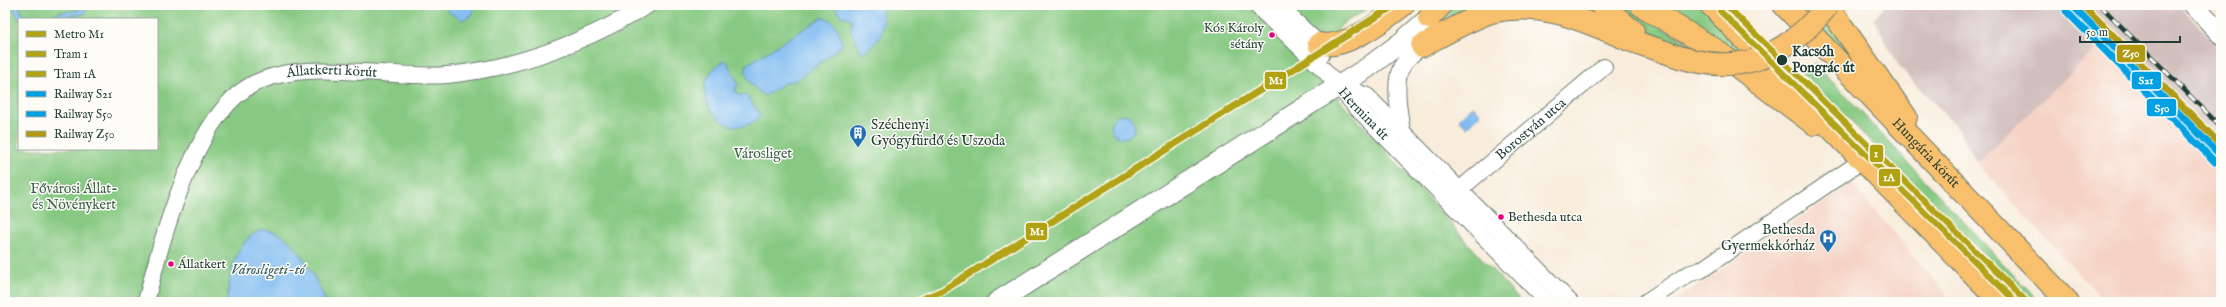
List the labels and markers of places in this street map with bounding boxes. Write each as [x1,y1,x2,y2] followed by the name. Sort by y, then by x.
[1204,20,1265,53] place label: Kós Károly sétány
[1267,30,1277,40] marker: Kós Károly sétány
[1792,43,1855,77] place label: Kacsóh Pongrác út
[1775,53,1789,67] marker: Kacsóh Pongrác út
[871,116,1006,150] place label: Széchenyi Gyógyfürdő és Uszoda
[848,123,868,148] building icon: Széchenyi Gyógyfürdő és Uszoda
[1508,209,1583,226] place label: Bethesda utca
[1496,212,1506,222] marker: Bethesda utca
[1721,221,1816,255] place label: Bethesda Gyermekkórház
[1818,228,1838,253] hospital icon: Bethesda Gyermekkórház
[177,256,227,273] place label: Állatkert
[166,259,176,269] marker: Állatkert

